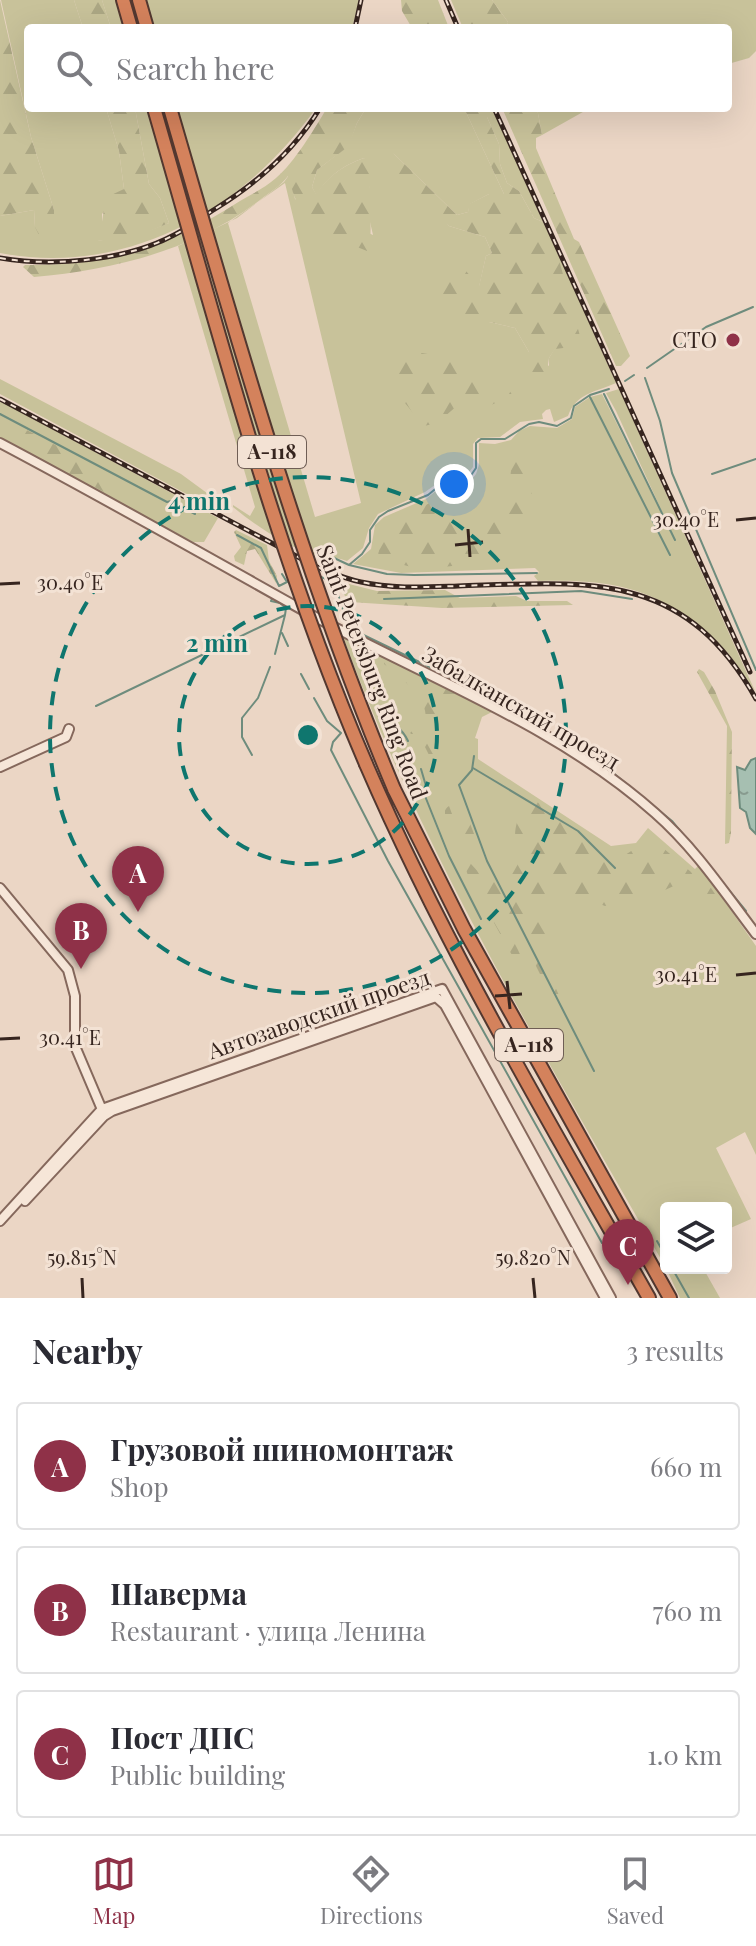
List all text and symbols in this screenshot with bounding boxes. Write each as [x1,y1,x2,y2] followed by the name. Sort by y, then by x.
[24,24,732,112] search box
[52,46,96,90] icon: search
[116,48,275,88] text: Search here
[672,324,717,354] place label: СТО
[724,331,742,349] marker: СТО
[238,436,306,468] road number: А-118
[434,464,474,504] your location
[168,484,230,516] text: 4 min
[653,505,719,532] text: 30.40°E
[310,540,435,803] street label: Saint Petersburg Ring Road
[37,568,103,595] text: 30.40°E
[186,626,248,658] text: 2 min
[417,638,626,776] street label: Забалканский проезд
[294,721,322,749] centre of rings
[112,846,164,912] pin: A
[55,903,107,969] pin: B
[655,960,717,987] text: 30.41°E
[203,961,434,1065] street label: Автозаводский проезд
[39,1023,101,1050] text: 30.41°E
[495,1029,563,1061] road number: А-118
[660,1202,732,1274] map controls
[660,1202,732,1274] button: layers
[602,1219,654,1285] pin: C
[47,1243,117,1270] text: 59.815°N
[495,1243,571,1270] text: 59.820°N
[32,1327,143,1373] text: Nearby
[627,1333,724,1368] text: 3 results
[110,1429,453,1469] text: Грузовой шиномонтаж
[51,1449,69,1484] text: A
[650,1449,722,1484] text: 660 m
[110,1469,169,1504] text: Shop
[110,1573,247,1613] text: Шаверма
[51,1593,69,1628] text: B
[653,1593,722,1628] text: 760 m
[110,1613,426,1648] text: Restaurant · улица Ленина
[110,1717,254,1757] text: Пост ДПС
[51,1737,69,1772] text: C
[647,1737,722,1772] text: 1.0 km
[110,1757,285,1792] text: Public building
[92,1852,136,1930] tab: Map
[320,1852,423,1930] tab: Directions
[607,1852,664,1930] tab: Saved

